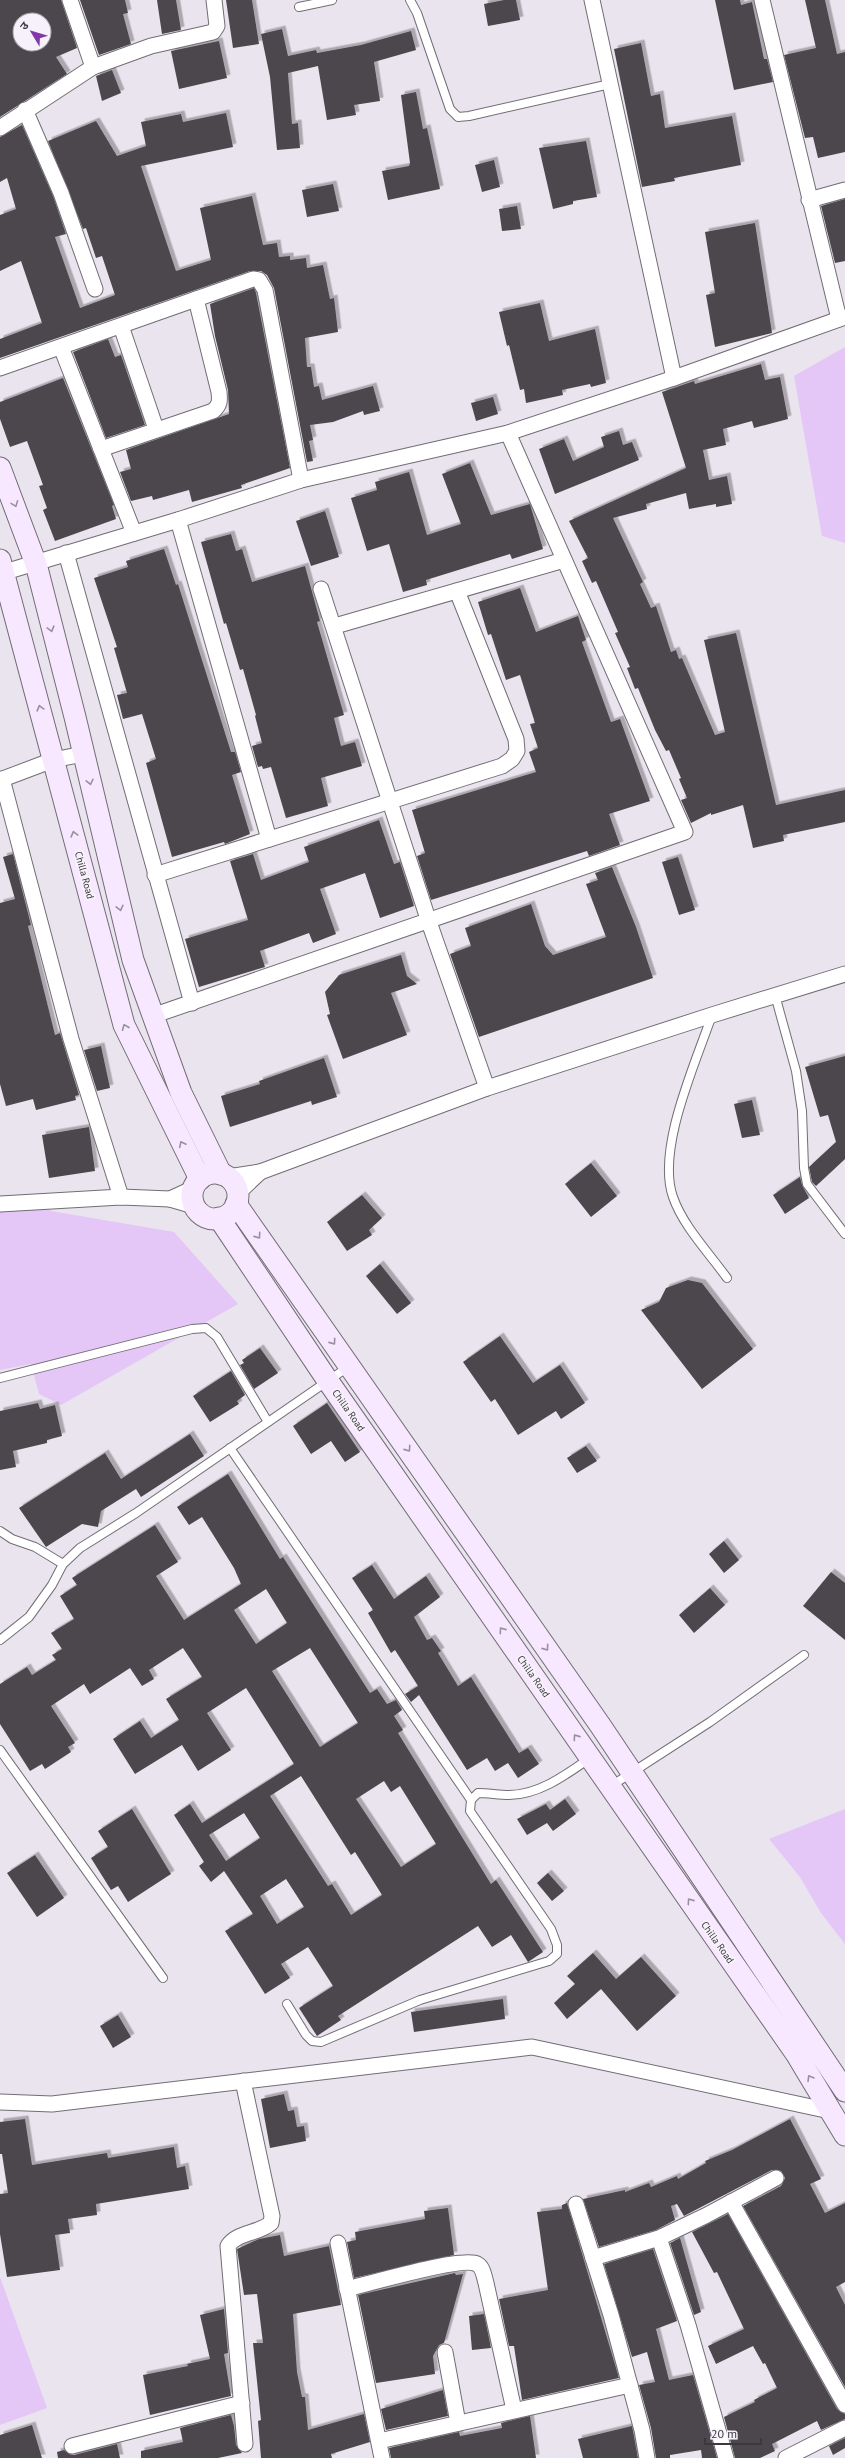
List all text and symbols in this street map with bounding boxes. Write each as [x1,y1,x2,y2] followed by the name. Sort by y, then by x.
[12,12,52,52] north arrow
[17,19,32,33] text: उ
[10,501,18,508] one-way arrow
[46,625,55,632] one-way arrow
[36,705,45,712] one-way arrow
[85,779,93,785] one-way arrow
[70,831,79,838] one-way arrow
[72,850,97,900] street label: Chilla Road
[115,905,124,912] one-way arrow
[122,1024,130,1031] one-way arrow
[179,1141,187,1148] one-way arrow
[253,1232,261,1239] one-way arrow
[329,1338,336,1345] one-way arrow
[329,1387,368,1434] street label: Chilla Road
[403,1445,411,1452] one-way arrow
[499,1627,507,1634] one-way arrow
[541,1644,549,1651] one-way arrow
[514,1653,553,1700] street label: Chilla Road
[574,1734,581,1741] one-way arrow
[687,1898,695,1905] one-way arrow
[698,1919,737,1966] street label: Chilla Road
[808,2075,815,2082] one-way arrow
[705,2420,761,2446] scale bar
[711,2426,737,2441] text: 20 m

